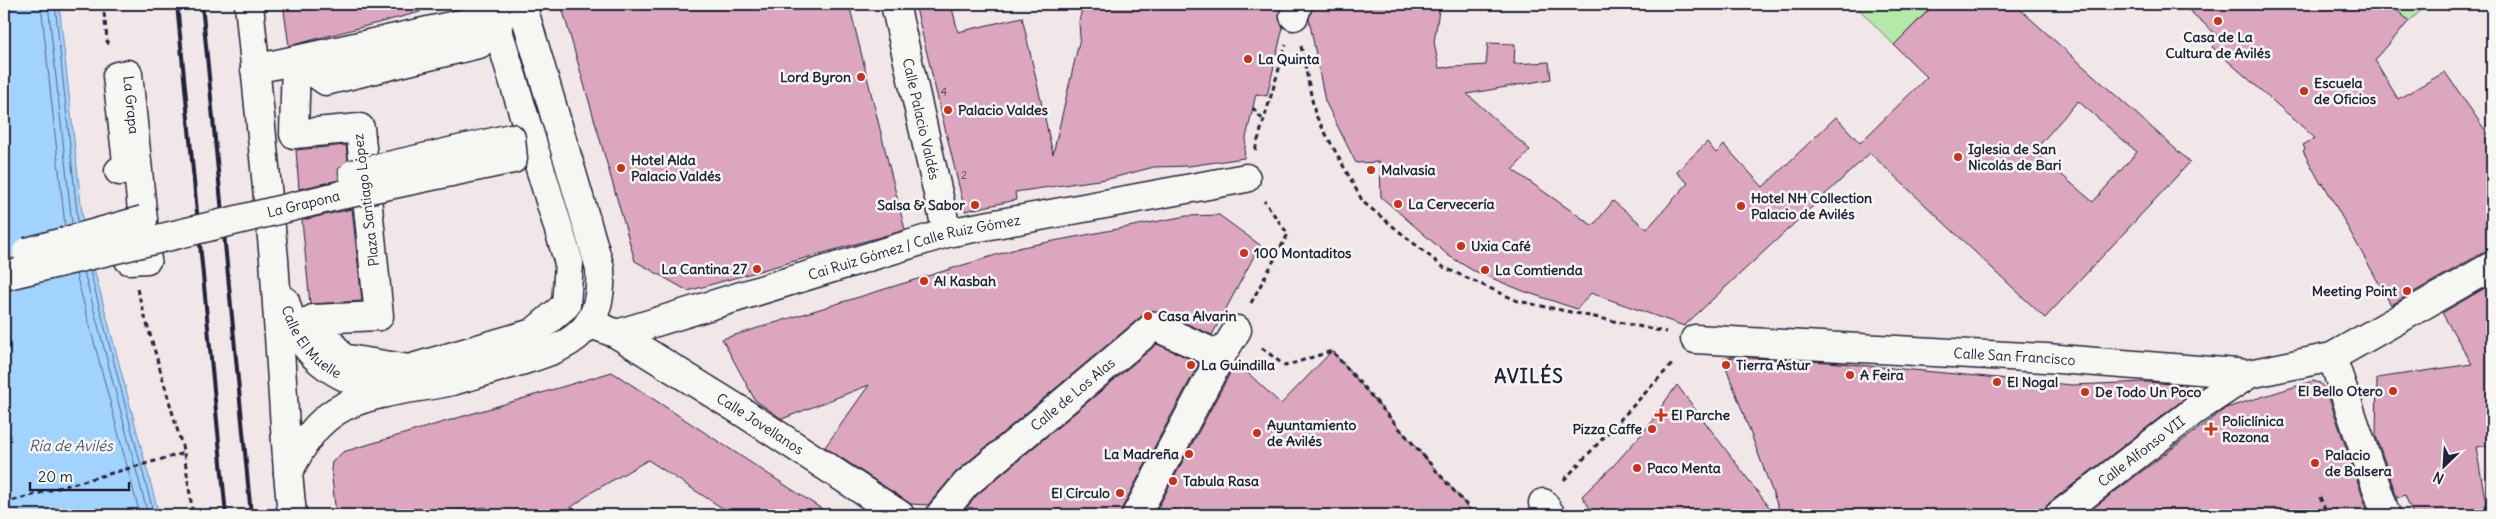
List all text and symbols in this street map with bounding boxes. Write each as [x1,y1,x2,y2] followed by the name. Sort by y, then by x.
[2212,15,2224,27] marker: Casa de La Cultura de Avilés
[2165,28,2271,62] place label: Casa de La Cultura de Avilés
[1258,50,1319,68] place label: La Quinta
[1242,53,1254,65] marker: La Quinta
[899,56,944,182] street label: Calle Palacio Valdés
[780,68,851,86] place label: Lord Byron
[855,71,867,83] marker: Lord Byron
[2314,74,2377,108] place label: Escuela de Oficios
[119,75,143,135] street label: La Grapa
[941,85,947,99] house number: 4
[2298,85,2310,97] marker: Escuela de Oficios
[958,101,1049,119] place label: Palacio Valdes
[942,104,954,116] marker: Palacio Valdes
[349,132,383,267] street label: Plaza Santiago López
[1968,140,2062,174] place label: Iglesia de San Nicolás de Bari
[631,151,722,185] place label: Hotel Alda Palacio Valdés
[1952,151,1964,163] marker: Iglesia de San Nicolás de Bari
[1381,161,1436,179] place label: Malvasía
[615,162,627,174] marker: Hotel Alda Palacio Valdés
[1365,164,1377,176] marker: Malvasía
[961,168,967,182] house number: 2
[265,187,342,221] street label: La Grapona
[1751,189,1872,223] place label: Hotel NH Collection Palacio de Avilés
[1408,195,1495,213] place label: La Cervecería
[877,196,965,214] place label: Salsa & Sabor
[1392,198,1404,210] marker: La Cervecería
[969,199,981,211] marker: Salsa & Sabor
[1735,200,1747,212] marker: Hotel NH Collection Palacio de Avilés
[806,211,1022,284] street label: Cai Ruiz Gómez / Calle Ruiz Gómez
[1471,237,1531,255] place label: Uxia Café
[1455,240,1467,252] marker: Uxia Café
[1254,244,1352,262] place label: 100 Montaditos
[1238,247,1250,259] marker: 100 Montaditos
[661,260,747,278] place label: La Cantina 27
[1495,261,1583,279] place label: La Comtienda
[751,263,763,275] marker: La Cantina 27
[1479,264,1491,276] marker: La Comtienda
[934,272,996,290] place label: Al Kasbah
[918,275,930,287] marker: Al Kasbah
[2312,282,2397,300] place label: Meeting Point
[2401,285,2413,297] marker: Meeting Point
[278,303,345,382] street label: Calle El Muelle
[1158,307,1237,325] place label: Casa Alvarin
[1142,310,1154,322] marker: Casa Alvarin
[1953,344,2076,369] street label: Calle San Francisco
[1027,354,1119,435] street label: Calle de Los Alas
[1201,356,1275,374] place label: La Guindilla
[1736,356,1811,374] place label: Tierra Astur
[1185,359,1197,371] marker: La Guindilla
[1720,359,1732,371] marker: Tierra Astur
[1494,363,1564,388] district label: AVILÉS
[1860,366,1904,384] place label: A Feira
[1844,369,1856,381] marker: A Feira
[2007,373,2058,391] place label: El Nogal
[1991,376,2003,388] marker: El Nogal
[2298,382,2383,400] place label: El Bello Otero
[2095,383,2201,401] place label: De Todo Un Poco
[2387,385,2399,397] marker: El Bello Otero
[2079,386,2091,398] marker: De Todo Un Poco
[713,389,807,459] street label: Calle Jovellanos
[1671,406,1731,424] place label: El Parche
[1655,409,1667,421] marker: El Parche
[2094,412,2189,491] street label: Calle Alfonso VII
[2222,412,2284,446] place label: Policlínica Rozona
[1267,416,1356,450] place label: Ayuntamiento de Avilés
[1572,420,1642,438] place label: Pizza Caffe
[2204,422,2218,436] marker: Policlínica Rozona
[1646,423,1658,435] marker: Pizza Caffe
[1251,427,1263,439] marker: Ayuntamiento de Avilés
[29,436,114,455] water label: Ría de Avilés
[2418,442,2468,492] north arrow
[1104,445,1179,463] place label: La Madreña
[2325,446,2392,480] place label: Palacio de Balsera
[1183,448,1195,460] marker: La Madreña
[2309,457,2321,469] marker: Palacio de Balsera
[30,459,129,491] scale bar
[1647,459,1721,477] place label: Paco Menta
[1631,462,1643,474] marker: Paco Menta
[38,467,73,486] text: 20 m
[2430,468,2447,488] text: N
[1183,472,1259,490] place label: Tabula Rasa
[1167,475,1179,487] marker: Tabula Rasa
[1051,484,1110,502] place label: El Círculo
[1114,487,1126,499] marker: El Círculo

